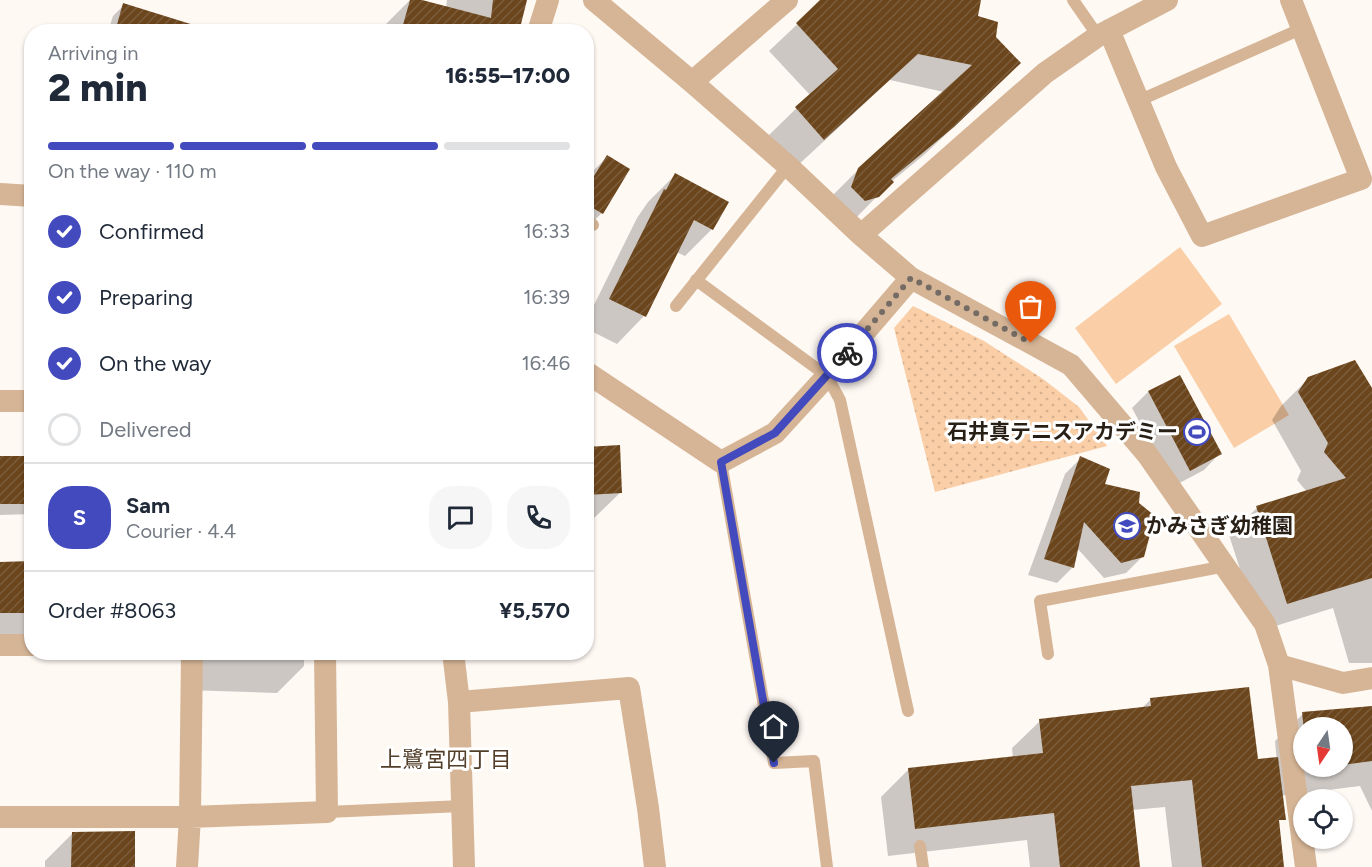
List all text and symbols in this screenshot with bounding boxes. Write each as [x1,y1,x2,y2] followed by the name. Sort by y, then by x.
[48,41,138,65] text: Arriving in
[445,62,570,89] text: 16:55–17:00
[48,64,148,111] text: 2 min
[48,159,216,183] text: On the way · 110 m
[48,215,81,248] icon: check
[99,218,204,245] text: Confirmed
[524,219,570,243] text: 16:33
[48,281,81,314] icon: check
[1005,281,1056,343] pin
[99,284,193,311] text: Preparing
[523,285,570,309] text: 16:39
[1014,290,1047,323] icon: bag
[817,323,877,383] courier
[831,337,864,370] icon: bike
[48,347,81,380] icon: check
[99,350,211,377] text: On the way
[522,351,570,375] text: 16:46
[99,416,192,443] text: Delivered
[1182,417,1212,447] sports icon: 石井真テニスアカデミー
[947,419,1178,444] place label: 石井真テニスアカデミー
[429,486,492,549] button: chat
[507,486,570,549] button: phone
[126,492,170,519] text: Sam
[73,504,86,531] text: S
[1112,511,1142,541] school or university icon: かみさぎ幼稚園
[1146,513,1293,538] place label: かみさぎ幼稚園
[126,519,236,543] text: Courier · 4.4
[48,597,176,624] text: Order #8063
[499,597,570,624] text: ¥5,570
[748,701,799,763] pin
[757,710,790,743] icon: home
[1293,717,1353,777] north arrow
[1293,717,1353,849] map controls
[380,746,512,773] district label: 上鷺宮四丁目
[1293,789,1353,849] button: locate

